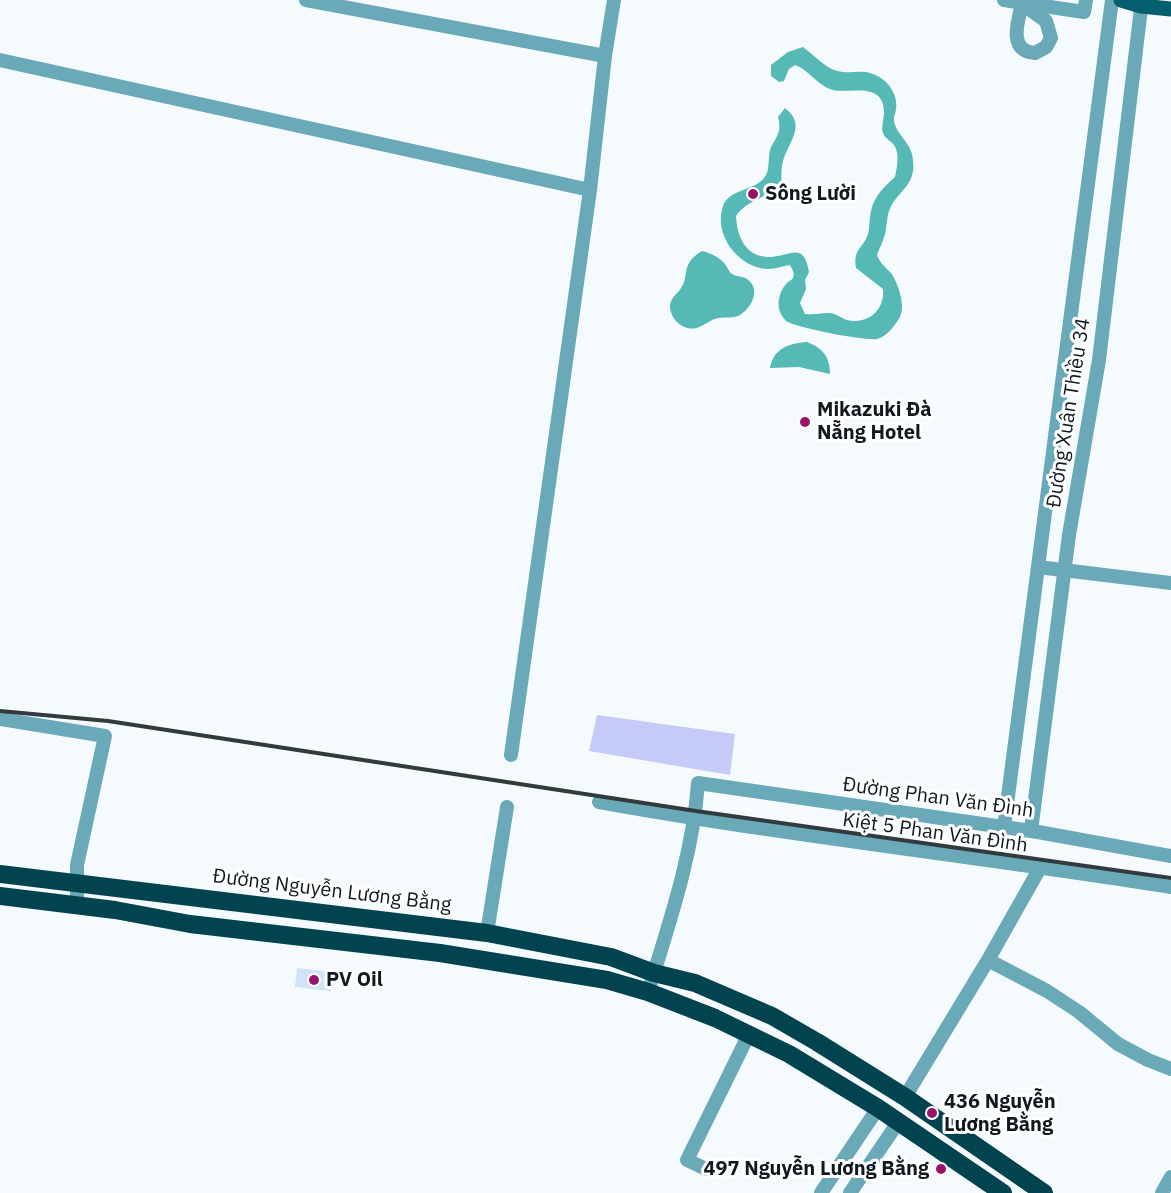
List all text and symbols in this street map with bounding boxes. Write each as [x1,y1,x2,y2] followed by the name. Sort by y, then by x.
[765,182,856,206] place label: Sông Lười
[746,187,760,201] marker: Sông Lười
[1042,316,1096,510] street label: Đường Xuân Thiều 34
[817,398,932,445] place label: Mikazuki Đà Nẵng Hotel
[798,415,812,429] marker: Mikazuki Đà Nẵng Hotel
[841,773,1035,823] street label: Đường Phan Văn Đình
[841,808,1029,858] street label: Kiệt 5 Phan Văn Đình
[211,864,453,918] street label: Đường Nguyễn Lương Bằng
[326,968,383,992] place label: PV Oil
[307,973,321,987] marker: PV Oil
[944,1090,1056,1137] place label: 436 Nguyễn Lương Bằng
[925,1106,939,1120] marker: 436 Nguyễn Lương Bằng
[703,1157,929,1181] place label: 497 Nguyễn Lương Bằng
[934,1162,948,1176] marker: 497 Nguyễn Lương Bằng

